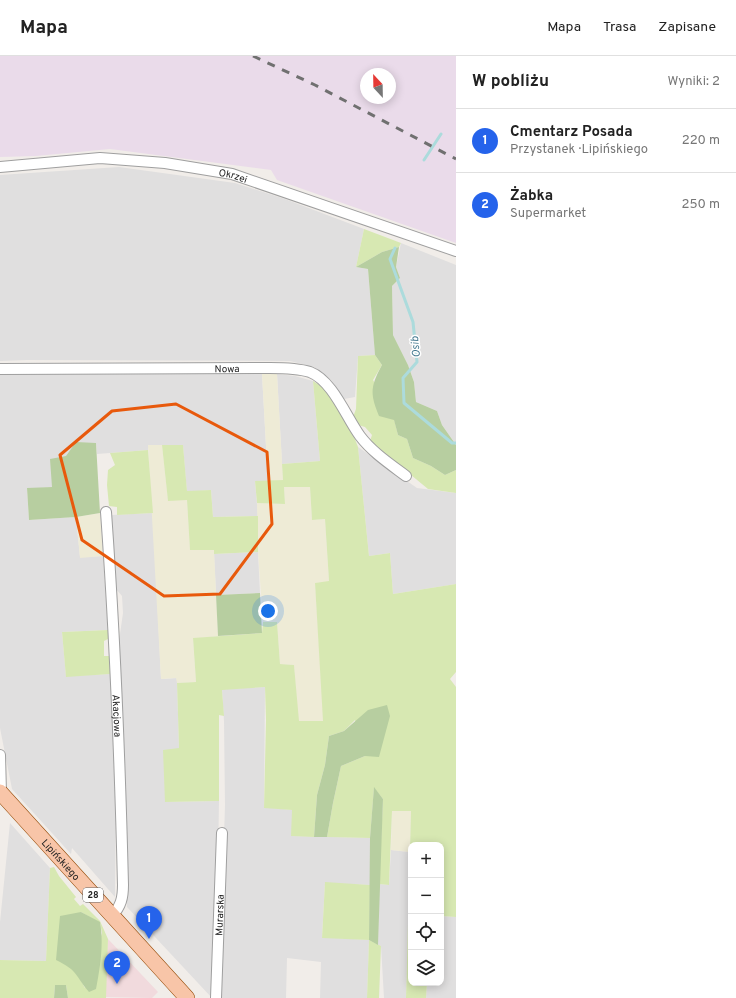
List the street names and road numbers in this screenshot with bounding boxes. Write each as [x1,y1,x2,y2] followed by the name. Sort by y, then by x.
[218,167,249,187] street label: Okrzei
[215,363,239,376] street label: Nowa
[109,694,123,737] street label: Akacjowa
[38,837,82,884] street label: Lipińskiego
[83,888,103,902] road number: 28
[213,894,228,936] street label: Murarska

